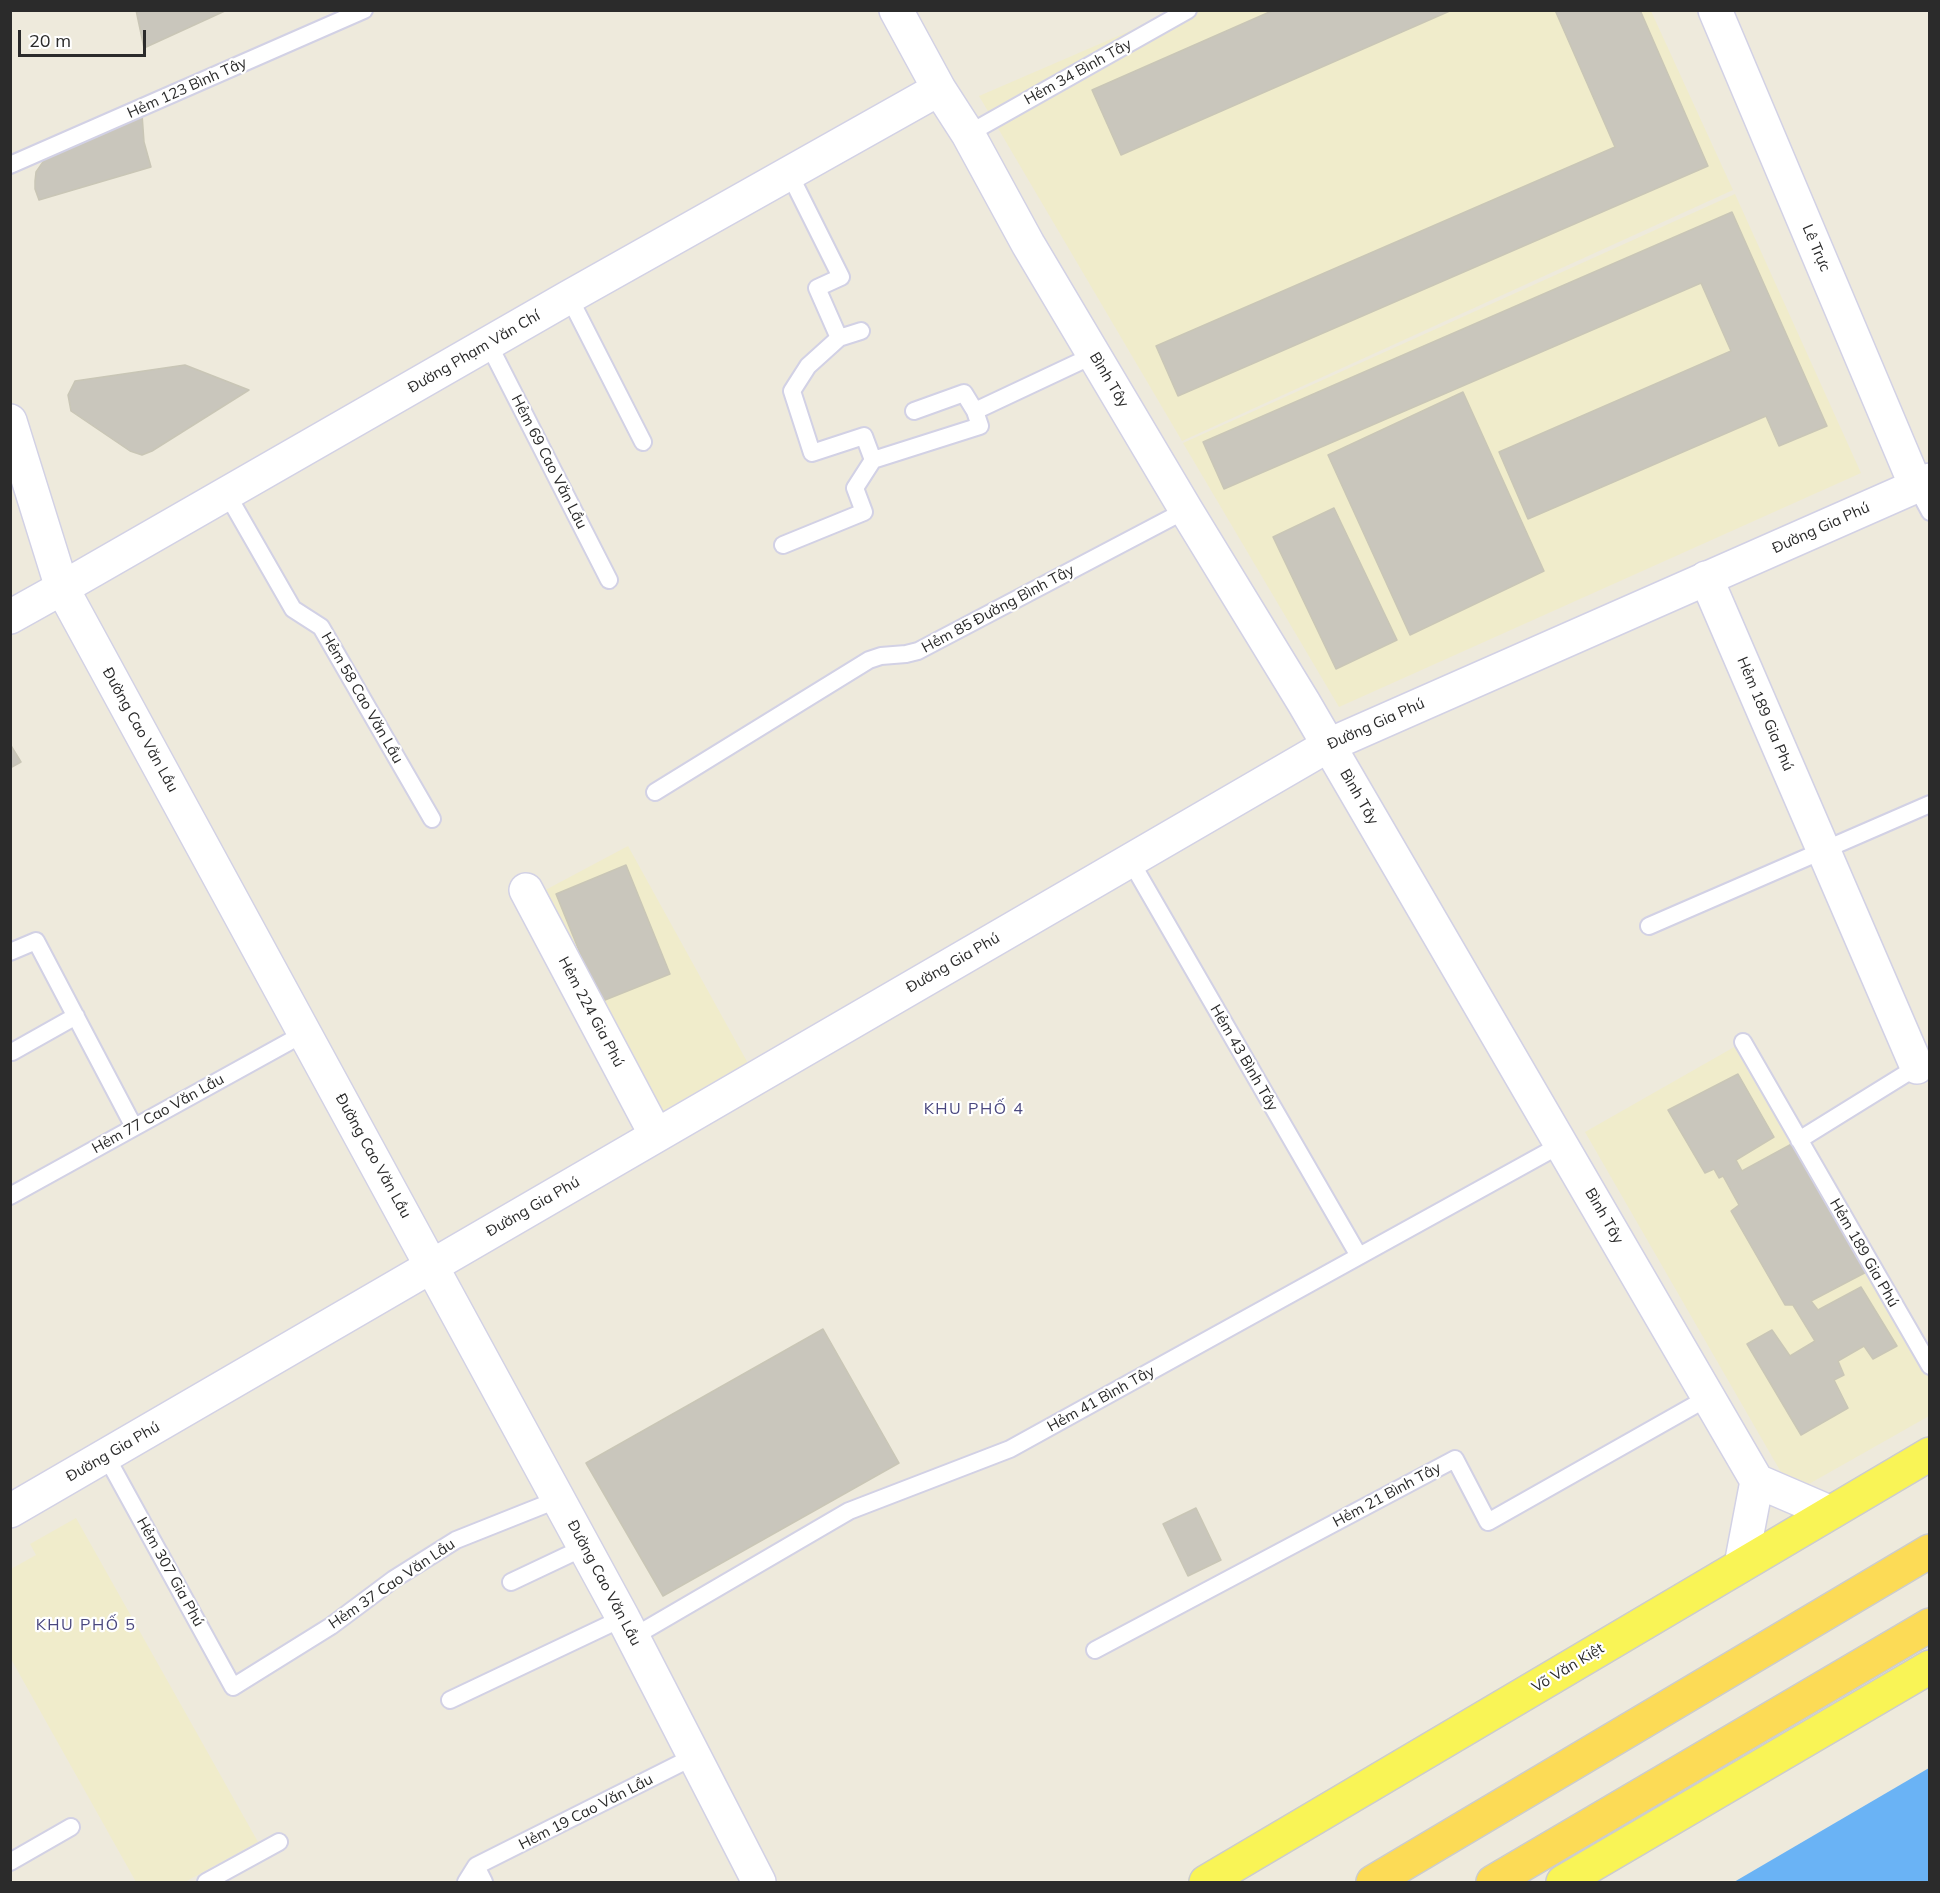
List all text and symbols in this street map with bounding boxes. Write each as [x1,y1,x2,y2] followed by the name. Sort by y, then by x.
[21,18,148,56] scale bar
[29,29,71,52] text: 20 m
[1021,35,1135,109] street label: Hẻm 34 Bình Tây
[124,54,250,122] street label: Hẻm 123 Bình Tây
[1798,222,1834,274] street label: Lê Trực
[405,307,543,397] street label: Đường Phạm Văn Chí
[1086,349,1132,411] street label: Bình Tây
[507,392,591,532] street label: Hẻm 69 Cao Văn Lầu
[1769,498,1873,558] street label: Đường Gia Phú
[919,561,1077,657] street label: Hẻm 85 Đường Bình Tây
[317,629,407,767] street label: Hẻm 58 Cao Văn Lầu
[1733,654,1797,774] street label: Hẻm 189 Gia Phú
[98,665,182,795] street label: Đường Cao Văn Lầu
[1324,694,1428,754] street label: Đường Gia Phú
[1336,766,1382,828] street label: Bình Tây
[903,929,1003,997] street label: Đường Gia Phú
[554,954,628,1070] street label: Hẻm 224 Gia Phú
[1206,1002,1282,1114] street label: Hẻm 43 Bình Tây
[89,1070,227,1158] street label: Hẻm 77 Cao Văn Lầu
[331,1091,415,1221] street label: Đường Cao Văn Lầu
[924,1099,1024,1119] district label: KHU PHỐ 4
[483,1173,583,1241] street label: Đường Gia Phú
[1581,1185,1627,1247] street label: Bình Tây
[1826,1196,1902,1310] street label: Hẻm 189 Gia Phú
[1044,1362,1158,1436] street label: Hẻm 41 Bình Tây
[63,1418,163,1486] street label: Đường Gia Phú
[1330,1459,1444,1531] street label: Hẻm 21 Bình Tây
[132,1514,208,1630] street label: Hẻm 307 Gia Phú
[563,1517,645,1649] street label: Đường Cao Văn Lầu
[326,1535,458,1633] street label: Hẻm 37 Cao Văn Lầu
[36,1615,136,1635] district label: KHU PHỐ 5
[1529,1639,1607,1697] street label: Võ Văn Kiệt
[516,1770,656,1854] street label: Hẻm 19 Cao Văn Lầu

